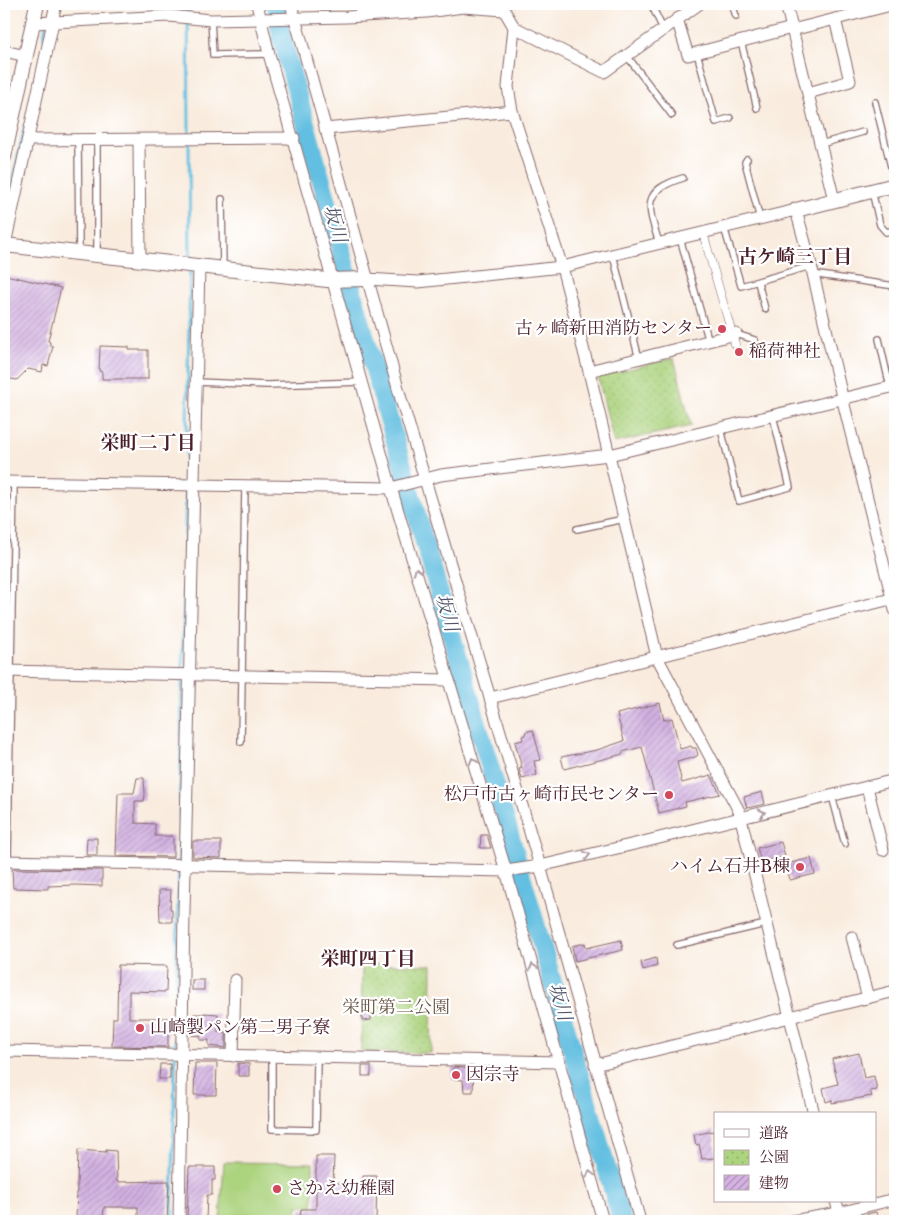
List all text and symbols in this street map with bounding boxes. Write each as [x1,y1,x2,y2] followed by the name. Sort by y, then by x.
[317,202,351,247] water label: 坂川
[738,246,852,270] district label: 古ケ崎三丁目
[515,318,712,341] place label: 古ヶ崎新田消防センター
[716,323,728,335] marker: 古ヶ崎新田消防センター
[749,341,821,364] place label: 稲荷神社
[733,346,745,358] marker: 稲荷神社
[100,432,196,456] district label: 栄町二丁目
[412,568,422,576] one-way arrow
[429,591,463,636] water label: 坂川
[469,757,479,765] one-way arrow
[444,784,659,807] place label: 松戸市古ヶ崎市民センター
[663,789,675,801] marker: 松戸市古ヶ崎市民センター
[758,808,767,819] one-way arrow
[583,850,592,861] one-way arrow
[670,856,790,879] place label: ハイム石井B棟
[794,861,806,873] marker: ハイム石井B棟
[320,948,416,972] district label: 栄町四丁目
[529,963,539,972] one-way arrow
[542,980,576,1025] water label: 坂川
[342,997,450,1020] park label: 栄町第二公園
[150,1017,330,1040] place label: 山崎製パン第二男子寮
[134,1022,146,1034] marker: 山崎製パン第二男子寮
[466,1064,520,1087] place label: 因宗寺
[450,1069,462,1081] marker: 因宗寺
[714,1112,876,1202] legend
[759,1124,789,1143] text: 道路
[759,1148,789,1167] text: 公園
[585,1171,595,1179] one-way arrow
[759,1174,789,1193] text: 建物
[287,1178,395,1201] place label: さかえ幼稚園
[271,1183,283,1195] marker: さかえ幼稚園

